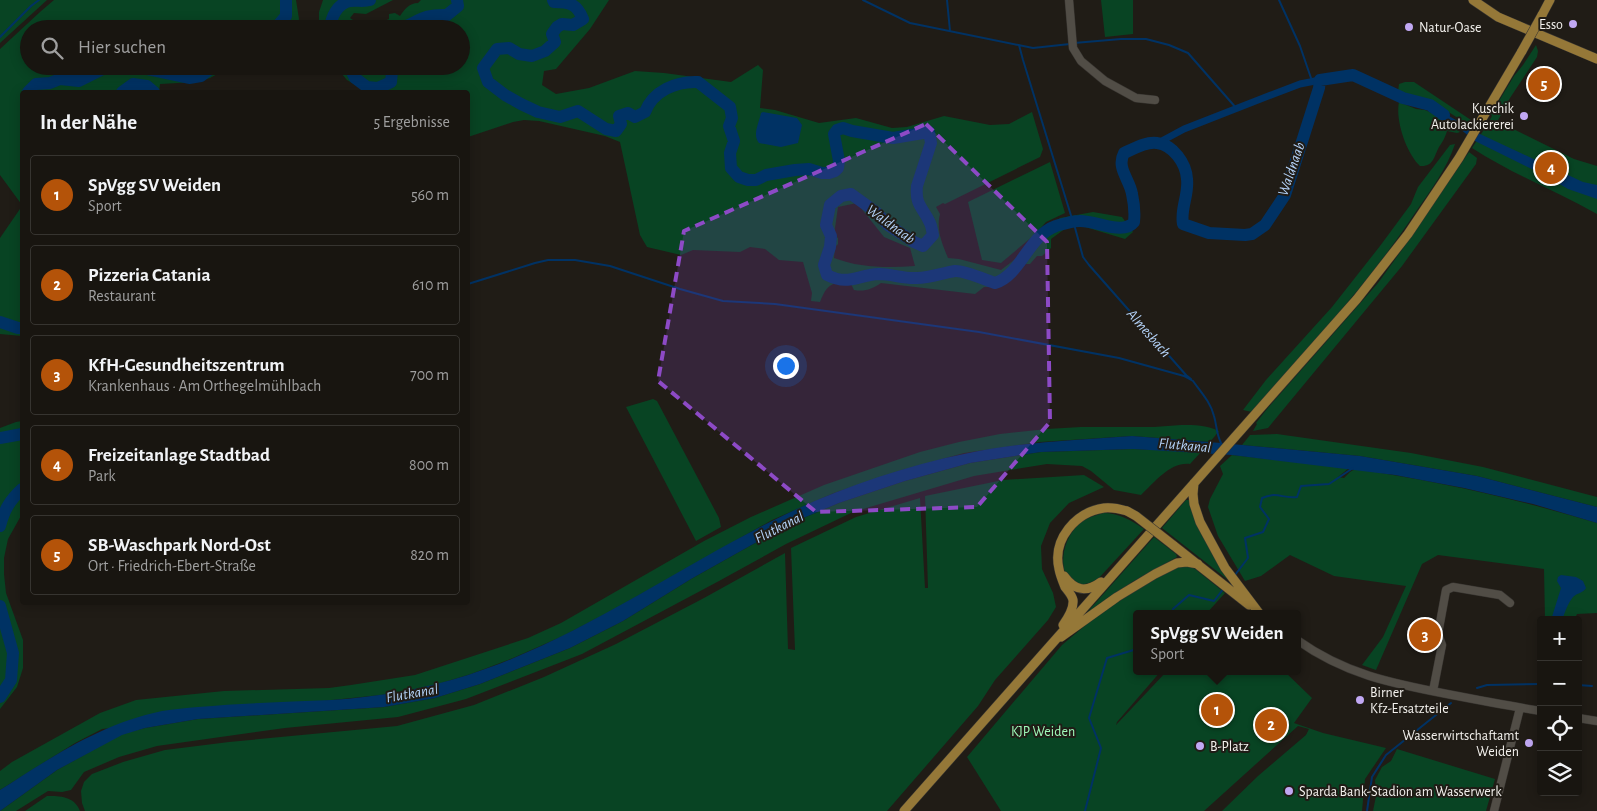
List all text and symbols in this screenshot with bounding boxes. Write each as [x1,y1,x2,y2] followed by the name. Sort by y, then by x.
[1539,18,1563,32] place label: Esso
[1567,18,1579,30] marker: Esso
[20,20,470,75] search box
[1403,21,1415,33] marker: Natur-Oase
[1419,21,1482,35] place label: Natur-Oase
[38,34,66,62] icon: search
[78,38,166,57] text: Hier suchen
[1528,65,1560,103] pin: 5
[1431,102,1515,132] place label: Kuschik Autolackiererei
[1518,110,1530,122] marker: Kuschik Autolackiererei
[40,112,137,133] text: In der Nähe
[373,114,450,130] text: 5 Ergebnisse
[1275,140,1308,198] water label: Waldnaab
[1535,149,1567,187] pin: 4
[88,176,221,195] text: SpVgg SV Weiden
[54,187,60,203] text: 1
[411,187,449,203] text: 560 m
[88,198,122,214] text: Sport
[864,202,918,247] water label: Waldnaab
[88,266,211,285] text: Pizzeria Catania
[53,277,61,293] text: 2
[412,277,449,293] text: 610 m
[88,288,156,304] text: Restaurant
[1123,306,1173,360] water label: Almesbach
[773,353,799,379] your location
[88,356,285,375] text: KfH-Gesundheitszentrum
[54,367,60,383] text: 3
[410,367,449,383] text: 700 m
[88,378,321,394] text: Krankenhaus · Am Orthegelmühlbach
[1158,436,1212,455] water label: Flutkanal
[88,446,270,465] text: Freizeitanlage Stadtbad
[53,457,61,473] text: 4
[409,457,449,473] text: 800 m
[88,468,116,484] text: Park
[752,509,806,546] water label: Flutkanal
[88,536,271,555] text: SB-Waschpark Nord-Ost
[54,547,60,563] text: 5
[410,547,449,563] text: 820 m
[88,558,256,574] text: Ort · Friedrich-Ebert-Straße
[1133,610,1301,675] popup
[1409,616,1441,654] pin: 3
[1537,616,1582,796] map controls
[1537,616,1582,661] button: +
[1150,624,1284,643] text: SpVgg SV Weiden
[1150,646,1184,662] text: Sport
[1537,661,1582,706] button: −
[385,681,440,705] water label: Flutkanal
[1370,686,1449,716] place label: Birner Kfz-Ersatzteile
[1201,691,1233,729] pin: 1
[1354,694,1366,706] marker: Birner Kfz-Ersatzteile
[1255,706,1287,744] pin: 2
[1537,706,1582,751] button: locate
[1011,725,1075,739] park label: KJP Weiden
[1402,729,1520,759] place label: Wasserwirtschaftamt Weiden
[1523,737,1535,749] marker: Wasserwirtschaftamt Weiden
[1194,740,1206,752] marker: B-Platz
[1210,740,1249,754] place label: B-Platz
[1537,751,1582,796] button: layers
[1283,785,1295,797] marker: Sparda Bank-Stadion am Wasserwerk
[1299,785,1502,799] place label: Sparda Bank-Stadion am Wasserwerk

